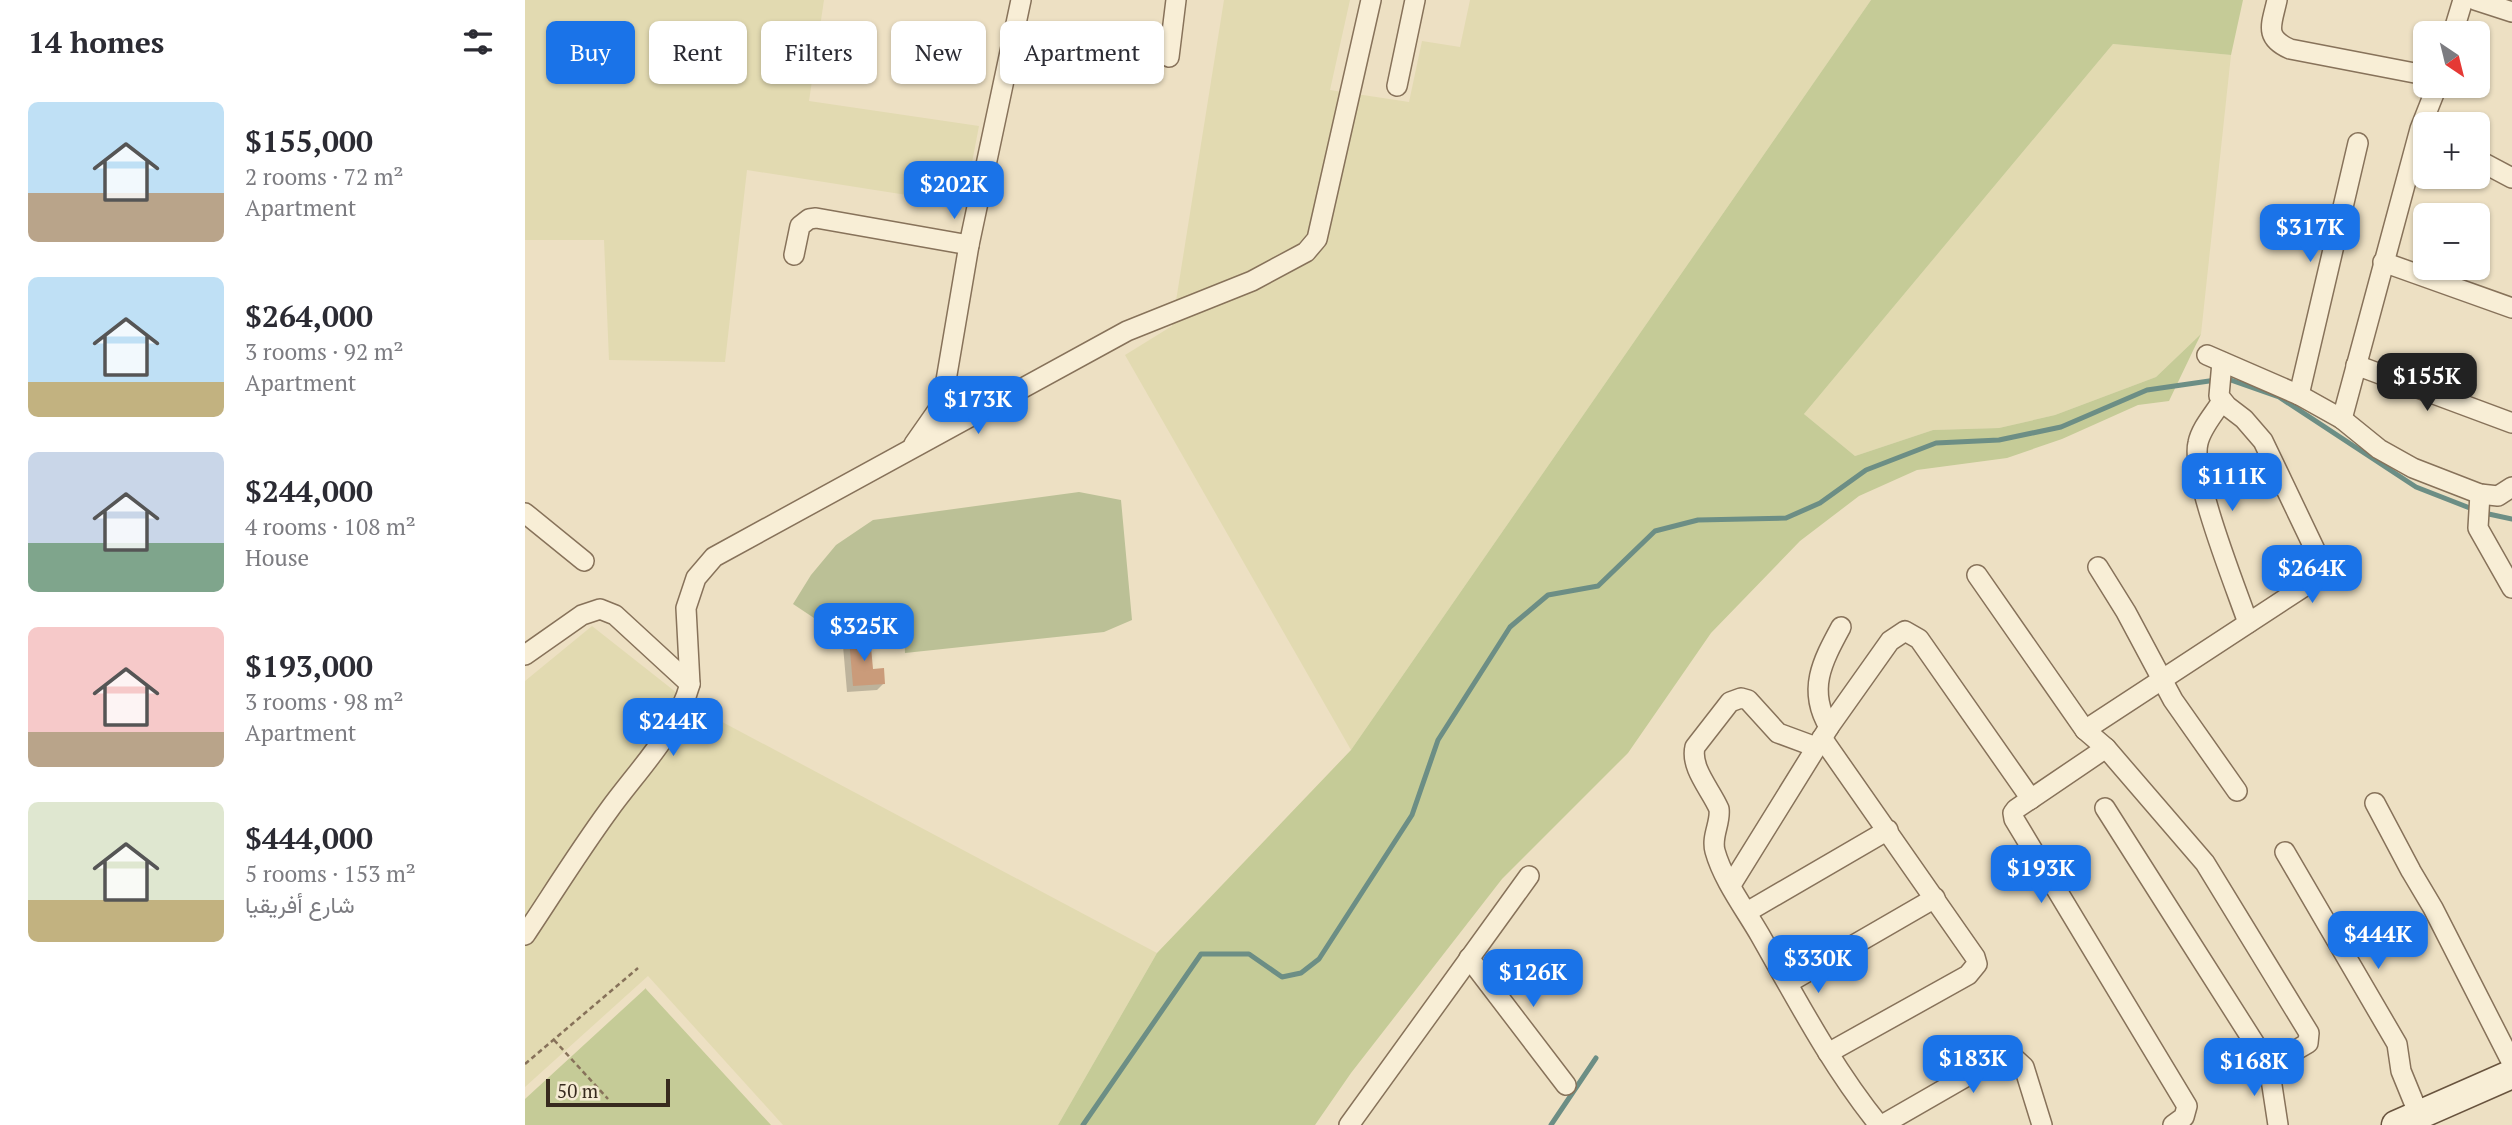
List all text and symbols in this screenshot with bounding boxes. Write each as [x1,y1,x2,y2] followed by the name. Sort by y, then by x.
[546,21,635,84] chip: Buy
[649,21,747,84] chip: Rent
[761,21,877,84] chip: Filters
[891,21,986,84] chip: New
[1000,21,1164,84] chip: Apartment
[2413,21,2490,98] north arrow
[2413,21,2490,280] map controls
[28,22,164,62] text: 14 homes
[459,23,497,61] icon: filters
[2413,112,2490,189] button: +
[245,121,373,161] text: $155,000
[84,130,168,214] icon: home
[245,161,404,192] text: 2 rooms · 72 m²
[905,162,1003,221] pin: $202K
[920,168,988,199] text: $202K
[245,192,356,223] text: Apartment
[2413,203,2490,280] button: −
[2261,204,2359,264] pin: $317K
[2276,211,2344,242] text: $317K
[245,296,373,336] text: $264,000
[84,305,168,389] icon: home
[245,336,404,367] text: 3 rooms · 92 m²
[2378,354,2476,413] pin: $155K
[2393,360,2461,391] text: $155K
[245,367,356,398] text: Apartment
[929,376,1027,436] pin: $173K
[944,383,1012,414] text: $173K
[2183,454,2281,513] pin: $111K
[2198,460,2266,491] text: $111K
[245,471,373,511] text: $244,000
[84,480,168,564] icon: home
[245,511,416,542] text: 4 rooms · 108 m²
[245,542,309,573] text: House
[2263,546,2361,605] pin: $264K
[2278,552,2346,583] text: $264K
[815,604,913,663] pin: $325K
[830,610,898,641] text: $325K
[245,646,373,686] text: $193,000
[84,655,168,739] icon: home
[245,686,404,717] text: 3 rooms · 98 m²
[624,698,722,758] pin: $244K
[639,705,707,736] text: $244K
[245,717,356,748] text: Apartment
[245,818,373,858] text: $444,000
[84,830,168,914] icon: home
[1992,846,2090,905] pin: $193K
[2007,852,2075,883] text: $193K
[245,858,416,889] text: 5 rooms · 153 m²
[245,889,355,920] text: شارع أفريقيا
[2329,912,2427,971] pin: $444K
[2344,918,2412,949] text: $444K
[1769,936,1867,995] pin: $330K
[1784,942,1852,973] text: $330K
[1484,950,1582,1009] pin: $126K
[1499,956,1567,987] text: $126K
[1924,1036,2022,1095] pin: $183K
[2205,1038,2303,1098] pin: $168K
[1939,1042,2007,1073] text: $183K
[2220,1045,2288,1076] text: $168K
[546,1076,670,1108] scale bar
[557,1078,598,1103] text: 50 m

